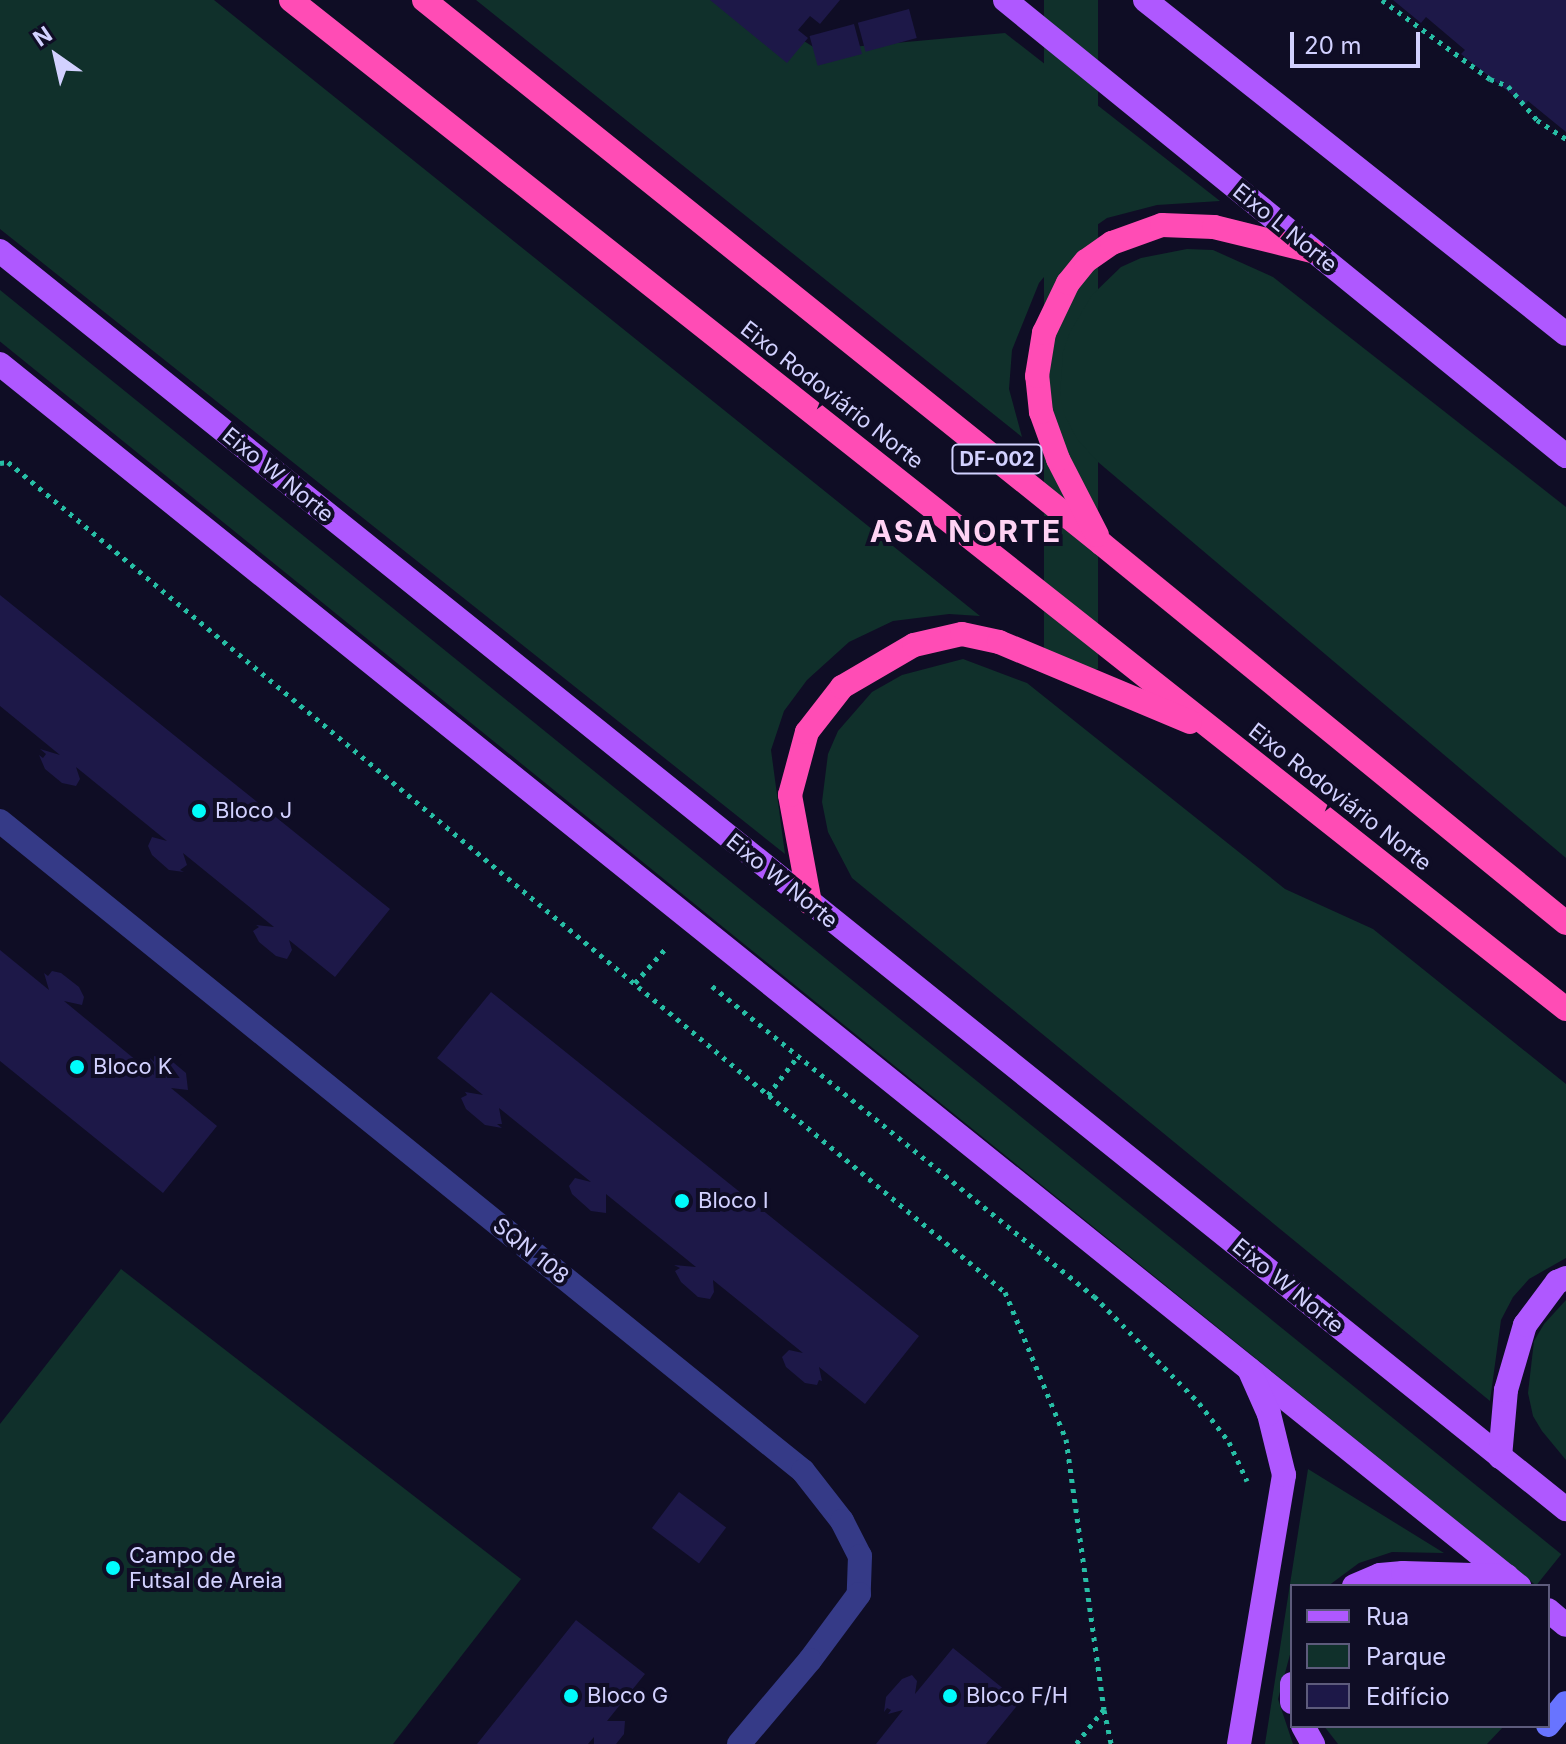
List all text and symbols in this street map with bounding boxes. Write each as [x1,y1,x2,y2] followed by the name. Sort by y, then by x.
[16,16,96,96] north arrow
[1294,16,1424,66] scale bar
[28,21,57,52] text: N
[1304,31,1362,60] text: 20 m
[1228,178,1342,278] street label: Eixo L Norte
[736,316,928,474] street label: Eixo Rodoviário Norte
[217,422,339,528] street label: Eixo W Norte
[951,443,1043,475] road number: DF-002
[870,513,1062,549] district label: ASA NORTE
[1244,718,1436,876] street label: Eixo Rodoviário Norte
[215,798,292,824] place label: Bloco J
[190,802,208,820] marker: Bloco J
[721,828,843,934] street label: Eixo W Norte
[93,1054,173,1080] place label: Bloco K
[68,1058,86,1076] marker: Bloco K
[698,1188,769,1214] place label: Bloco I
[673,1192,691,1210] marker: Bloco I
[488,1212,574,1290] street label: SQN 108
[1227,1233,1349,1339] street label: Eixo W Norte
[129,1542,283,1594] place label: Campo de Futsal de Areia
[104,1559,122,1577] marker: Campo de Futsal de Areia
[1290,1584,1550,1728] legend
[1366,1602,1409,1631] text: Rua
[1366,1642,1446,1671] text: Parque
[1366,1682,1450,1711] text: Edifício
[587,1683,668,1709] place label: Bloco G
[966,1683,1068,1709] place label: Bloco F/H
[562,1687,580,1705] marker: Bloco G
[941,1687,959,1705] marker: Bloco F/H

